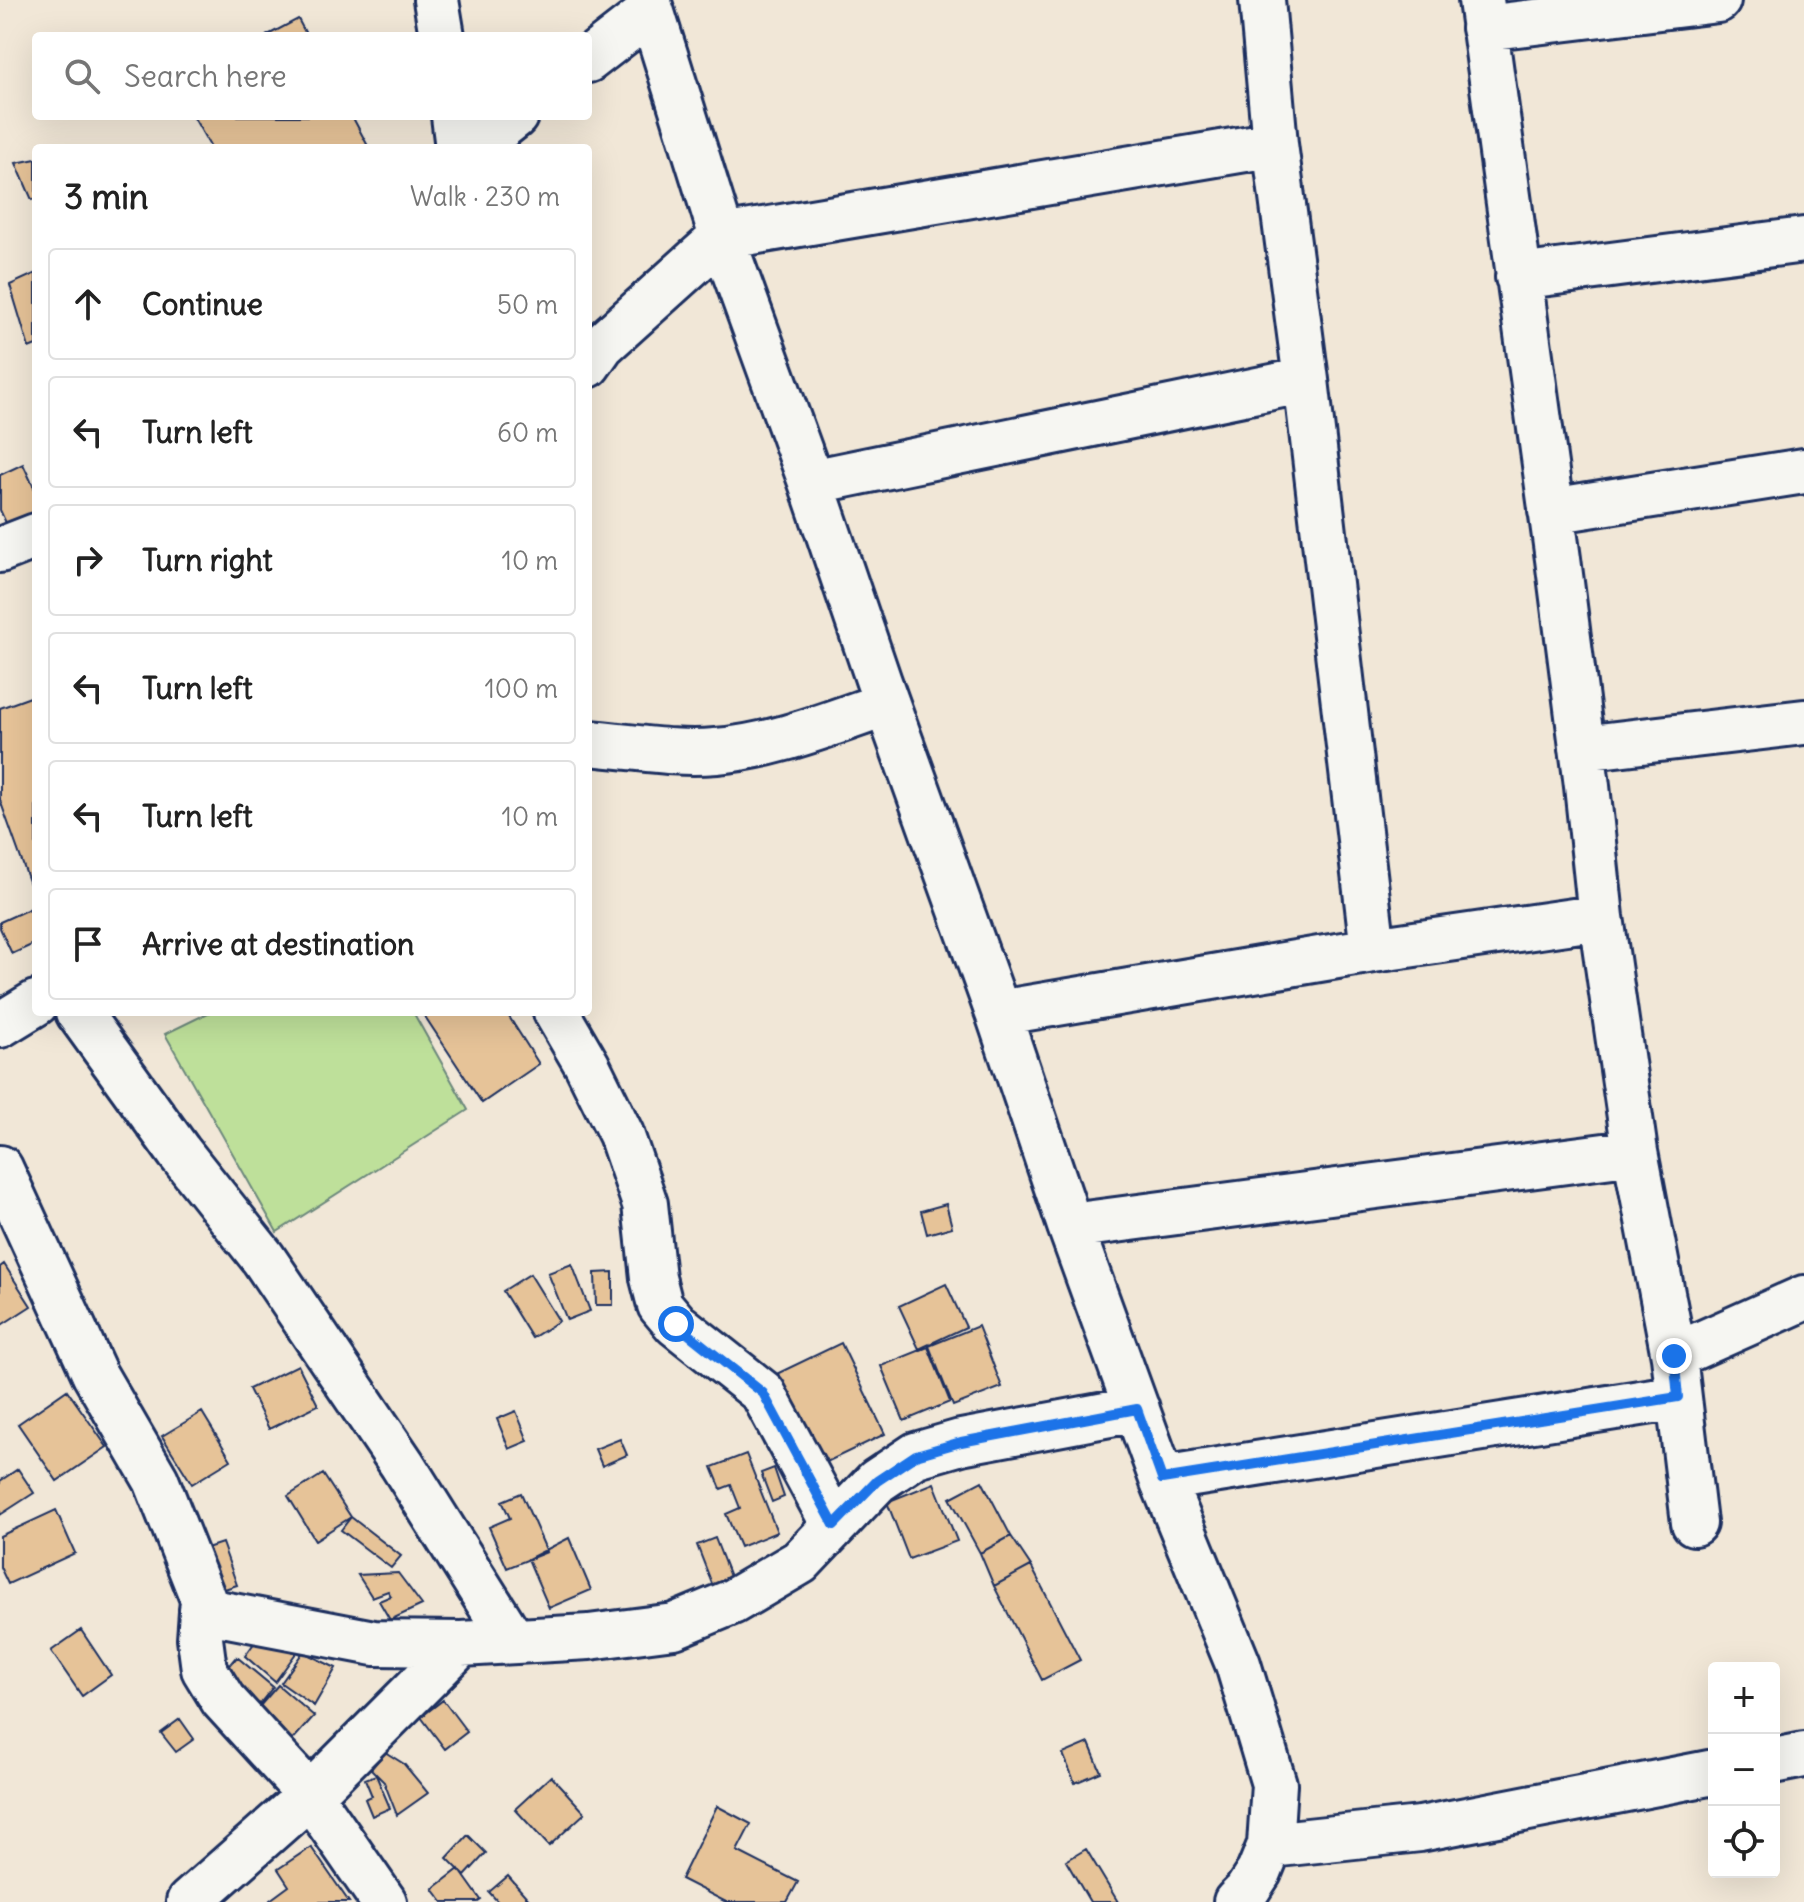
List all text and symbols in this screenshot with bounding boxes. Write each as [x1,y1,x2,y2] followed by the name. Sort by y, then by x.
[32,32,592,120] search box
[60,54,104,98] icon: search
[124,57,287,95] text: Search here
[64,175,149,218] text: 3 min
[410,180,560,213] text: Walk · 230 m
[66,282,110,326] icon: ahead
[142,285,263,323] text: Continue
[497,288,558,321] text: 50 m
[66,410,110,454] icon: left
[142,413,253,451] text: Turn left
[497,416,558,449] text: 60 m
[66,538,110,582] icon: right
[142,541,273,579] text: Turn right
[502,544,558,577] text: 10 m
[66,666,110,710] icon: left
[142,669,253,707] text: Turn left
[484,672,558,705] text: 100 m
[66,794,110,838] icon: left
[142,797,253,835] text: Turn left
[502,800,558,833] text: 10 m
[66,922,110,966] icon: arrive
[142,925,414,963] text: Arrive at destination
[658,1306,694,1342] route start
[1656,1338,1692,1374] route end
[1708,1662,1780,1878] map controls
[1708,1662,1780,1734] button: +
[1708,1734,1780,1806] button: −
[1708,1806,1780,1878] button: locate

